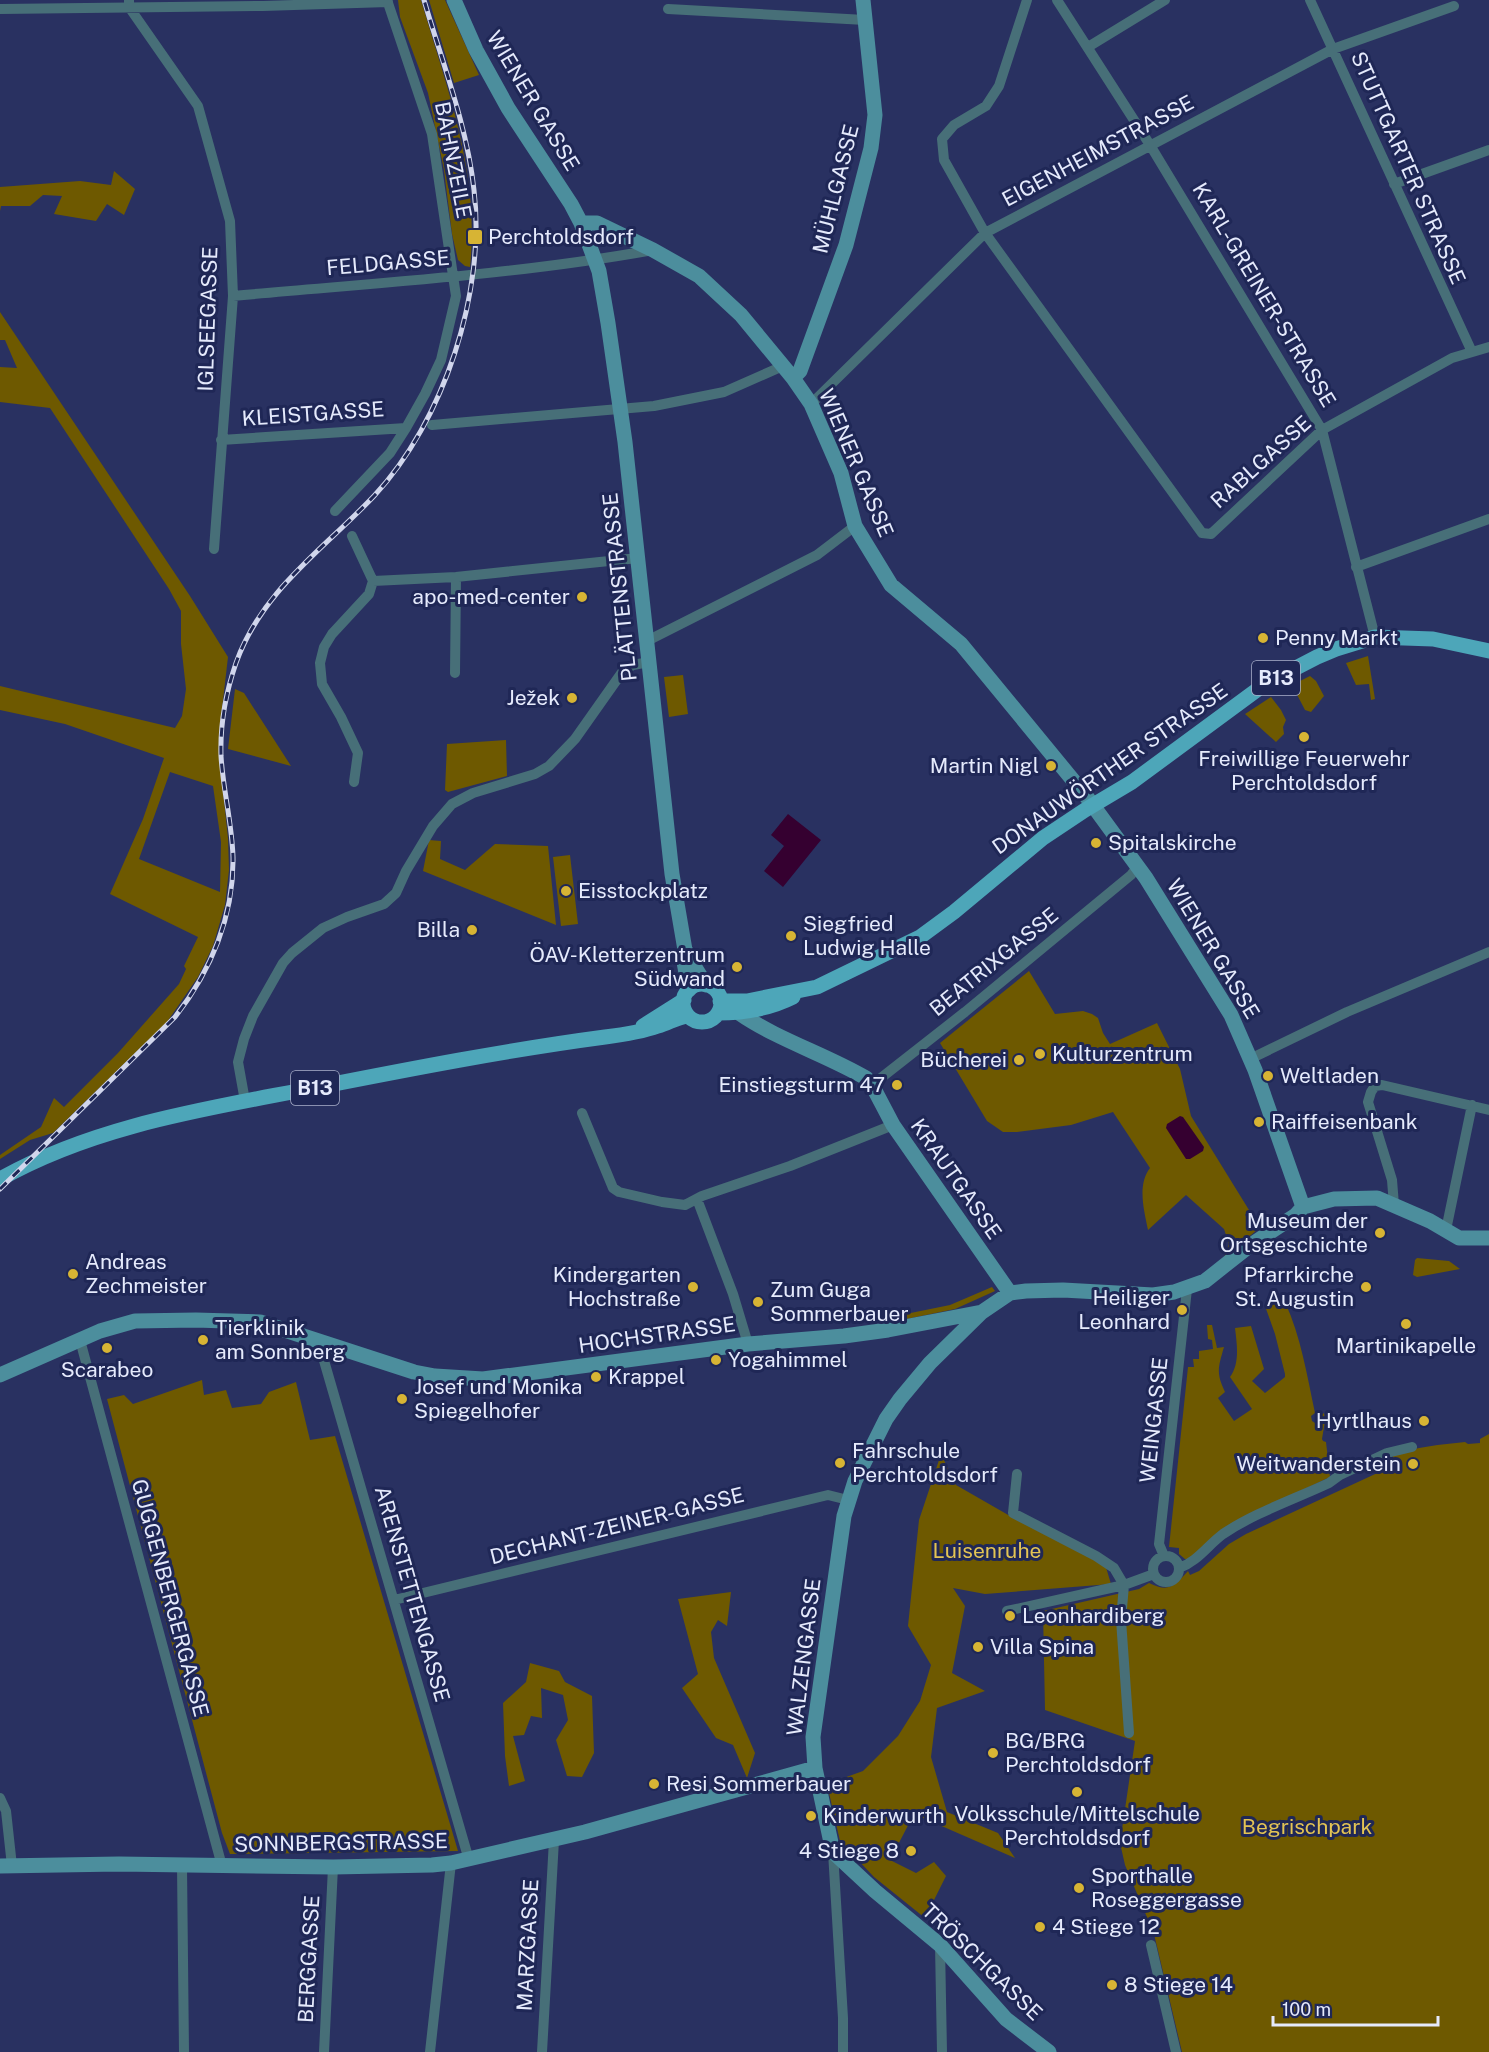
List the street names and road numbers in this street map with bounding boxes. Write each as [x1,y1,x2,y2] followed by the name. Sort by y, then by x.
[482,26,585,175] street label: WIENER GASSE
[1346,48,1471,288] street label: STUTTGARTER STRASSE
[998,89,1198,212] street label: EIGENHEIMSTRASSE
[430,99,477,220] street label: BAHNZEILE
[807,122,864,256] street label: MÜHLGASSE
[1187,178,1341,412] street label: KARL-GREINER-STRASSE
[325,245,451,280] street label: FELDGASSE
[192,246,223,392] street label: IGLSEEGASSE
[814,385,899,541] street label: WIENER GASSE
[241,396,385,431] street label: KLEISTGASSE
[1205,410,1316,513] street label: RABLGASSE
[597,491,642,683] street label: PLÄTTENSTRASSE
[1252,661,1300,695] road number: B13
[987,678,1232,859] street label: DONAUWÖRTHER STRASSE
[1162,874,1265,1023] street label: WIENER GASSE
[924,902,1063,1021] street label: BEATRIXGASSE
[291,1071,339,1105] road number: B13
[906,1114,1007,1244] street label: KRAUTGASSE
[577,1311,737,1358] street label: HOCHSTRASSE
[1134,1356,1173,1484] street label: WEINGASSE
[127,1476,214,1719] street label: GUGGENBERGERGASSE
[487,1482,747,1569] street label: DECHANT-ZEINER-GASSE
[370,1483,455,1705] street label: ARENSTETTENGASSE
[781,1577,826,1737] street label: WALZENGASSE
[234,1828,448,1857] street label: SONNBERGSTRASSE
[512,1878,543,2012] street label: MARZGASSE
[293,1894,324,2024] street label: BERGGASSE
[917,1898,1048,2025] street label: TRÖSCHGASSE

